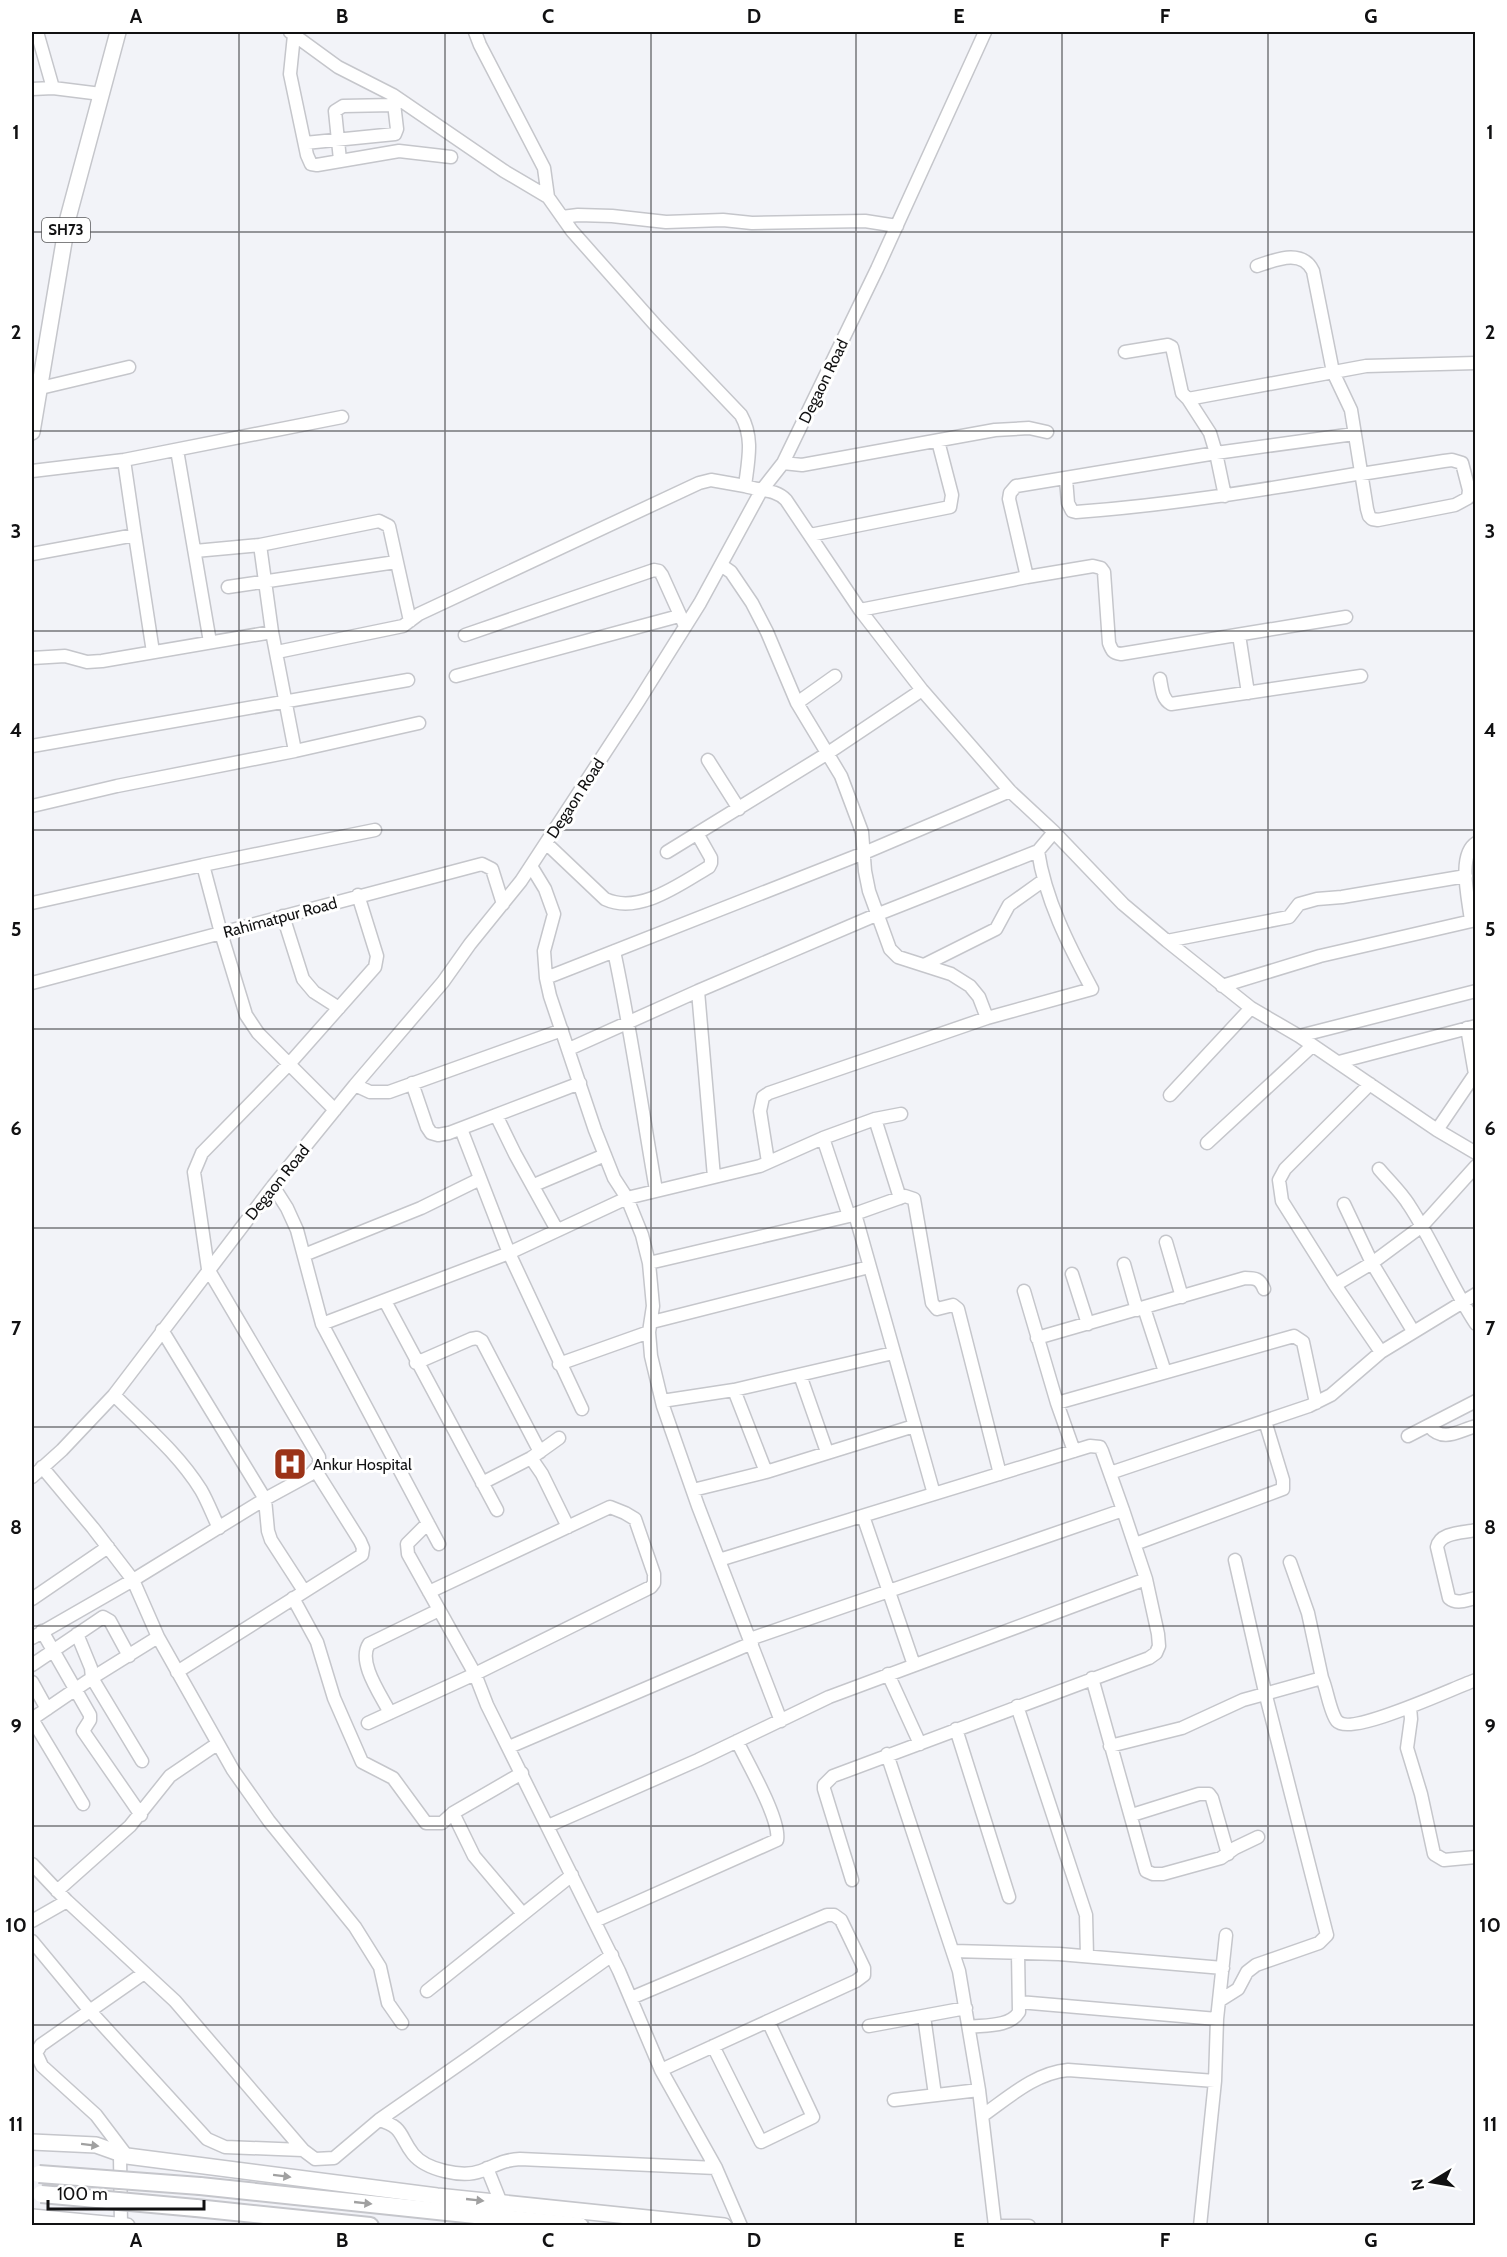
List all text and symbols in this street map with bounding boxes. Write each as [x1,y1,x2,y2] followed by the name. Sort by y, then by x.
[130,4,143,28] text: A
[336,4,348,28] text: B
[542,4,554,28] text: C
[747,4,761,28] text: D
[953,4,965,28] text: E
[1160,4,1171,28] text: F
[1364,4,1378,28] text: G
[12,120,20,144] text: 1
[1486,120,1494,144] text: 1
[42,218,90,242] road number: SH73
[11,320,21,344] text: 2
[1485,320,1495,344] text: 2
[795,336,852,426] street label: Degaon Road
[11,519,21,543] text: 3
[1485,519,1495,543] text: 3
[10,718,22,742] text: 4
[1484,718,1496,742] text: 4
[543,755,608,842] street label: Degaon Road
[221,893,339,942] street label: Rahimatpur Road
[11,917,21,941] text: 5
[1485,917,1495,941] text: 5
[10,1116,22,1140] text: 6
[1484,1116,1496,1140] text: 6
[241,1141,314,1224] street label: Degaon Road
[11,1316,22,1340] text: 7
[1485,1316,1496,1340] text: 7
[272,1446,308,1482] hospital icon: Ankur Hospital
[313,1455,412,1474] place label: Ankur Hospital
[10,1515,22,1539] text: 8
[1484,1515,1496,1539] text: 8
[10,1714,22,1738] text: 9
[1484,1714,1496,1738] text: 9
[5,1913,27,1937] text: 10
[1479,1913,1501,1937] text: 10
[9,2112,23,2136] text: 11
[1483,2112,1497,2136] text: 11
[80,2141,99,2150] one-way arrow
[1402,2152,1462,2212] north arrow
[272,2171,291,2181] one-way arrow
[48,2173,204,2211] scale bar
[1407,2177,1428,2192] text: N
[57,2183,108,2205] text: 100 m
[466,2196,485,2205] one-way arrow
[353,2198,372,2208] one-way arrow
[130,2228,143,2252] text: A
[336,2228,348,2252] text: B
[542,2228,554,2252] text: C
[747,2228,761,2252] text: D
[953,2228,965,2252] text: E
[1160,2228,1171,2252] text: F
[1364,2228,1378,2252] text: G

